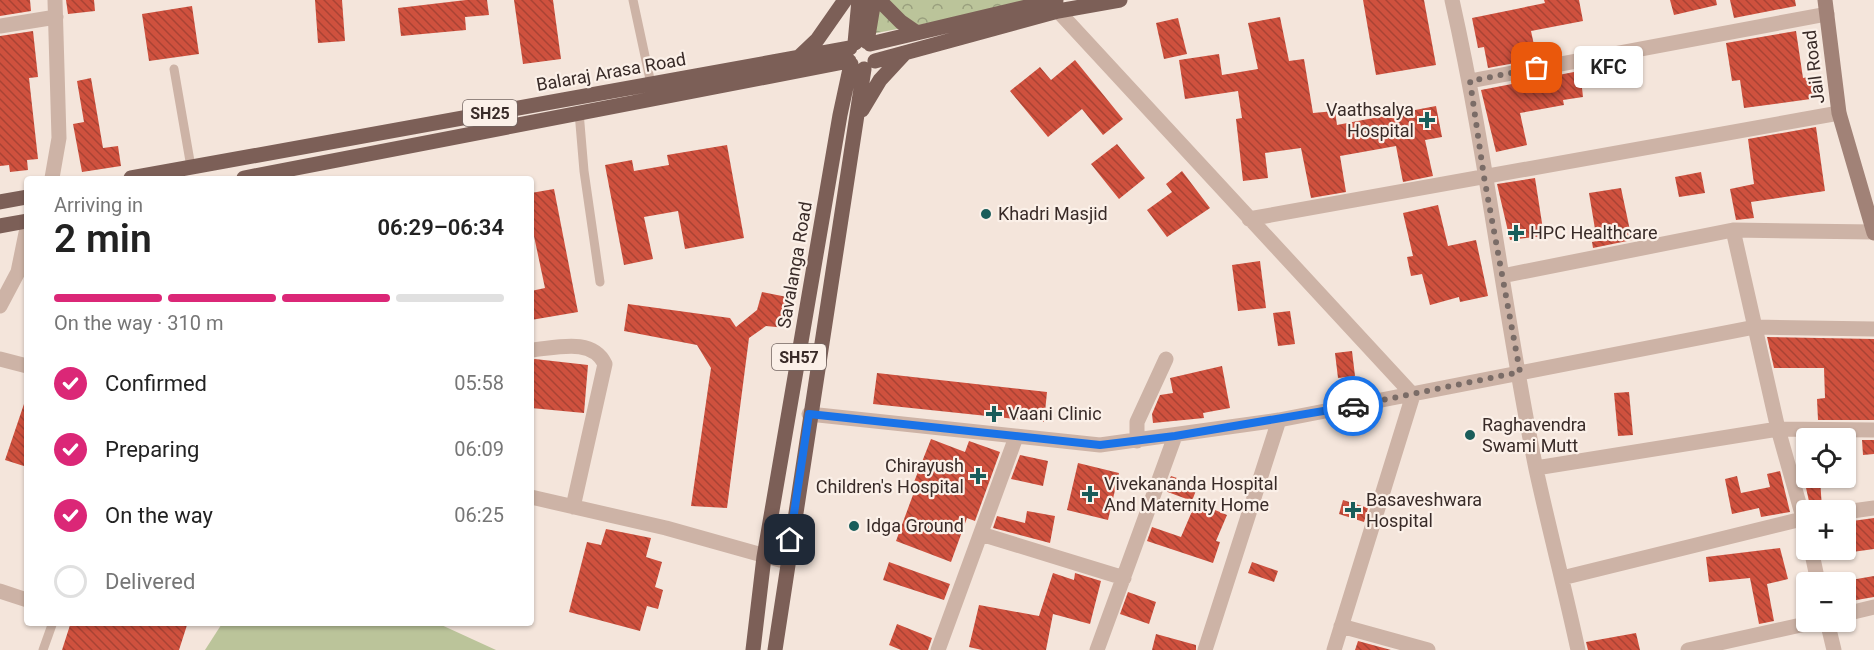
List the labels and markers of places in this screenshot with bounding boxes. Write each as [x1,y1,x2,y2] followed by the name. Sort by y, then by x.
[1511,42,1562,93] pin
[1573,47,1642,89] callout: KFC
[1326,99,1414,141] place label: Vaathsalya Hospital
[1418,111,1436,129] marker: Vaathsalya Hospital
[998,203,1108,224] place label: Khadri Masjid
[979,207,993,221] marker: Khadri Masjid
[1530,222,1657,243] place label: HPC Healthcare
[1507,224,1525,242] marker: HPC Healthcare
[1008,403,1102,424] place label: Vaani Clinic
[985,405,1003,423] marker: Vaani Clinic
[1482,414,1586,456] place label: Raghavendra Swami Mutt
[1463,428,1477,442] marker: Raghavendra Swami Mutt
[816,455,964,497] place label: Chirayush Children's Hospital
[969,467,987,485] marker: Chirayush Children's Hospital
[1104,473,1278,515] place label: Vivekananda Hospital And Maternity Home
[1081,485,1099,503] marker: Vivekananda Hospital And Maternity Home
[1366,489,1482,531] place label: Basaveshwara Hospital
[1344,501,1362,519] marker: Basaveshwara Hospital
[764,514,815,565] pin
[866,515,964,536] place label: Idga Ground
[847,519,861,533] marker: Idga Ground

